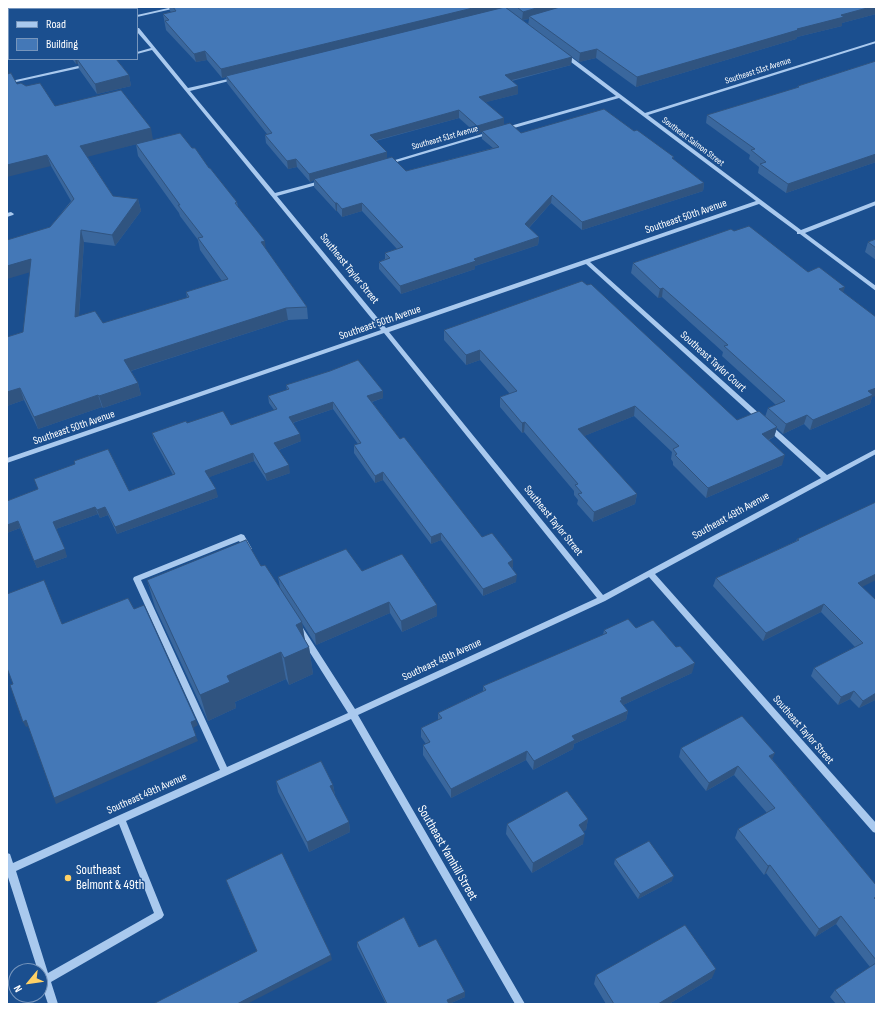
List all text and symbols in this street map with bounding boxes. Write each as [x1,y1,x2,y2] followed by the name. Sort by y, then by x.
[8,8,138,60] legend
[46,17,66,32] text: Road
[46,37,78,52] text: Building
[724,55,792,87] street label: Southeast 51st Avenue
[660,115,726,169] street label: Southeast Salmon Street
[411,123,479,153] street label: Southeast 51st Avenue
[643,197,729,237] street label: Southeast 50th Avenue
[317,231,381,307] street label: Southeast Taylor Street
[337,303,423,343] street label: Southeast 50th Avenue
[677,329,749,395] street label: Southeast Taylor Court
[31,408,117,448] street label: Southeast 50th Avenue
[521,483,585,559] street label: Southeast Taylor Street
[690,489,772,543] street label: Southeast 49th Avenue
[400,636,484,684] street label: Southeast 49th Avenue
[770,693,836,767] street label: Southeast Taylor Street
[105,770,189,818] street label: Southeast 49th Avenue
[413,803,481,903] street label: Southeast Yamhill Street
[76,863,144,894] place label: Southeast Belmont & 49th
[63,873,73,883] marker: Southeast Belmont & 49th
[8,963,48,1003] north arrow
[11,983,25,994] text: N

